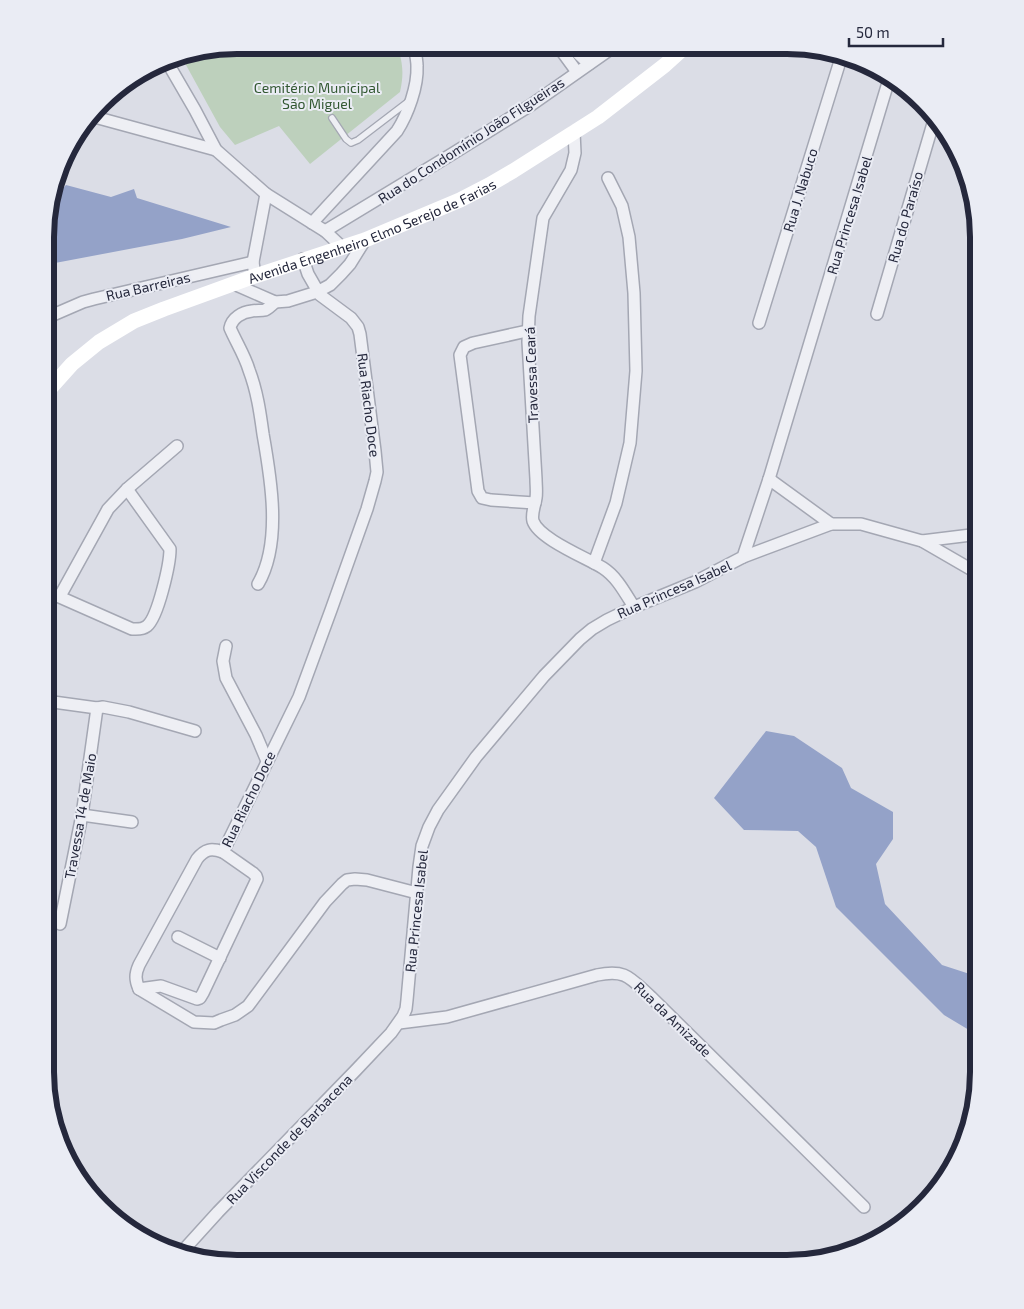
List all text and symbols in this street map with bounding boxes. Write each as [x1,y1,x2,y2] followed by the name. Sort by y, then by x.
[849,15,943,47] scale bar
[856,23,890,41] text: 50 m
[375,73,567,207] street label: Rua do Condomínio João Filgueiras
[254,79,381,112] park label: Cemitério Municipal São Miguel
[779,146,821,234] street label: Rua J. Nabuco
[823,153,875,276] street label: Rua Princesa Isabel
[884,169,926,265] street label: Rua do Paraíso
[245,175,499,286] street label: Avenida Engenheiro Elmo Serejo de Farias
[104,268,192,304] street label: Rua Barreiras
[521,326,541,424] street label: Travessa Ceará
[354,352,384,458] street label: Rua Riacho Doce
[614,556,735,622] street label: Rua Princesa Isabel
[217,748,279,850] street label: Rua Riacho Doce
[61,752,99,880] street label: Travessa 14 de Maio
[401,848,431,973] street label: Rua Princesa Isabel
[631,978,715,1060] street label: Rua da Amizade
[222,1070,356,1208] street label: Rua Visconde de Barbacena

